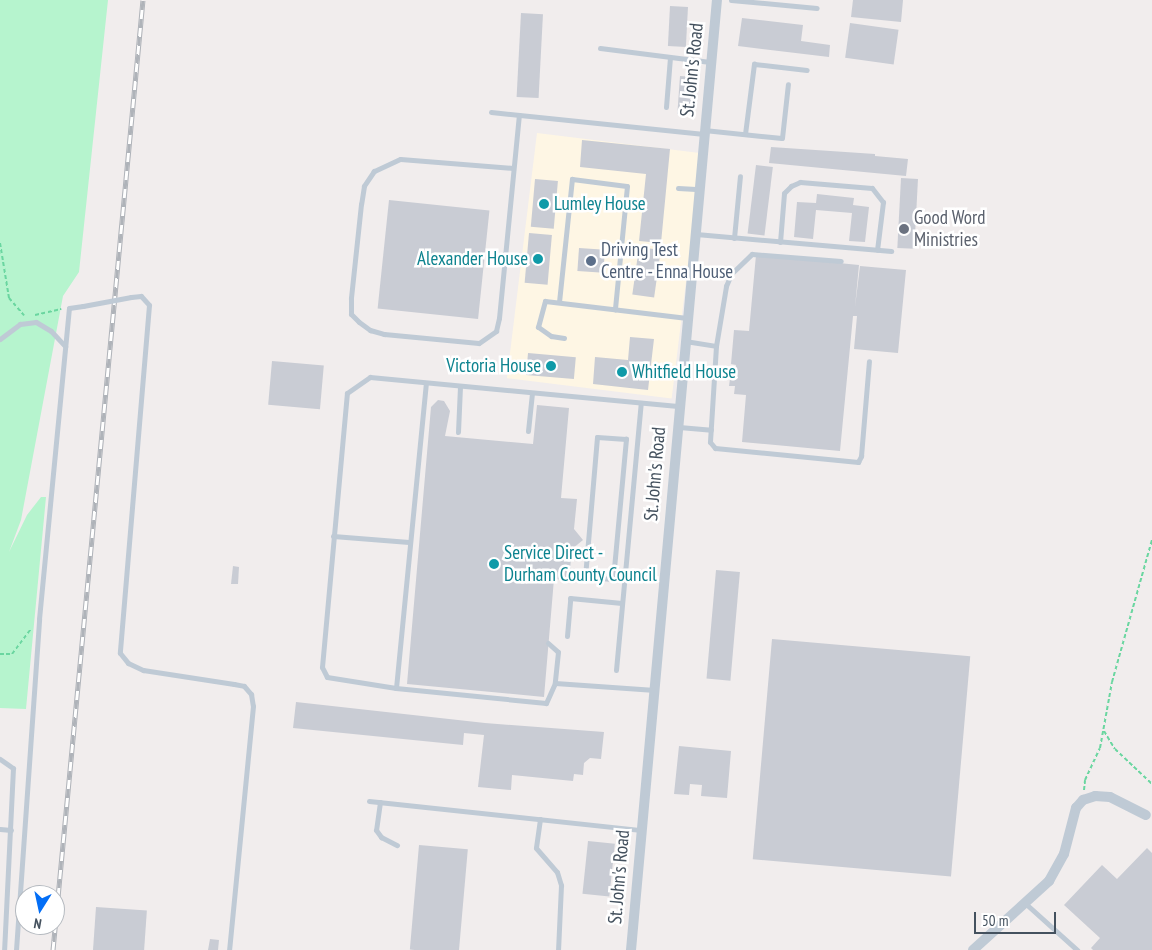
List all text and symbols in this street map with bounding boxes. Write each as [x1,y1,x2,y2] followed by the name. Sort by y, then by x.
[676,21,708,119] street label: St. John's Road
[554,193,646,215] place label: Lumley House
[538,198,550,210] marker: Lumley House
[914,207,986,251] place label: Good Word Ministries
[898,223,910,235] marker: Good Word Ministries
[601,239,735,283] place label: Driving Test Centre - Enna House
[417,248,528,270] place label: Alexander House
[532,253,544,265] marker: Alexander House
[585,255,597,267] marker: Driving Test Centre - Enna House
[446,355,541,377] place label: Victoria House
[545,360,557,372] marker: Victoria House
[632,361,736,383] place label: Whitfield House
[616,366,628,378] marker: Whitfield House
[639,425,671,523] street label: St. John's Road
[504,542,657,586] place label: Service Direct - Durham County Council
[488,558,500,570] marker: Service Direct - Durham County Council
[603,828,635,926] street label: St. John's Road
[15,885,65,935] north arrow
[977,902,1060,934] scale bar
[982,911,1008,930] text: 50 m
[32,914,43,933] text: N

